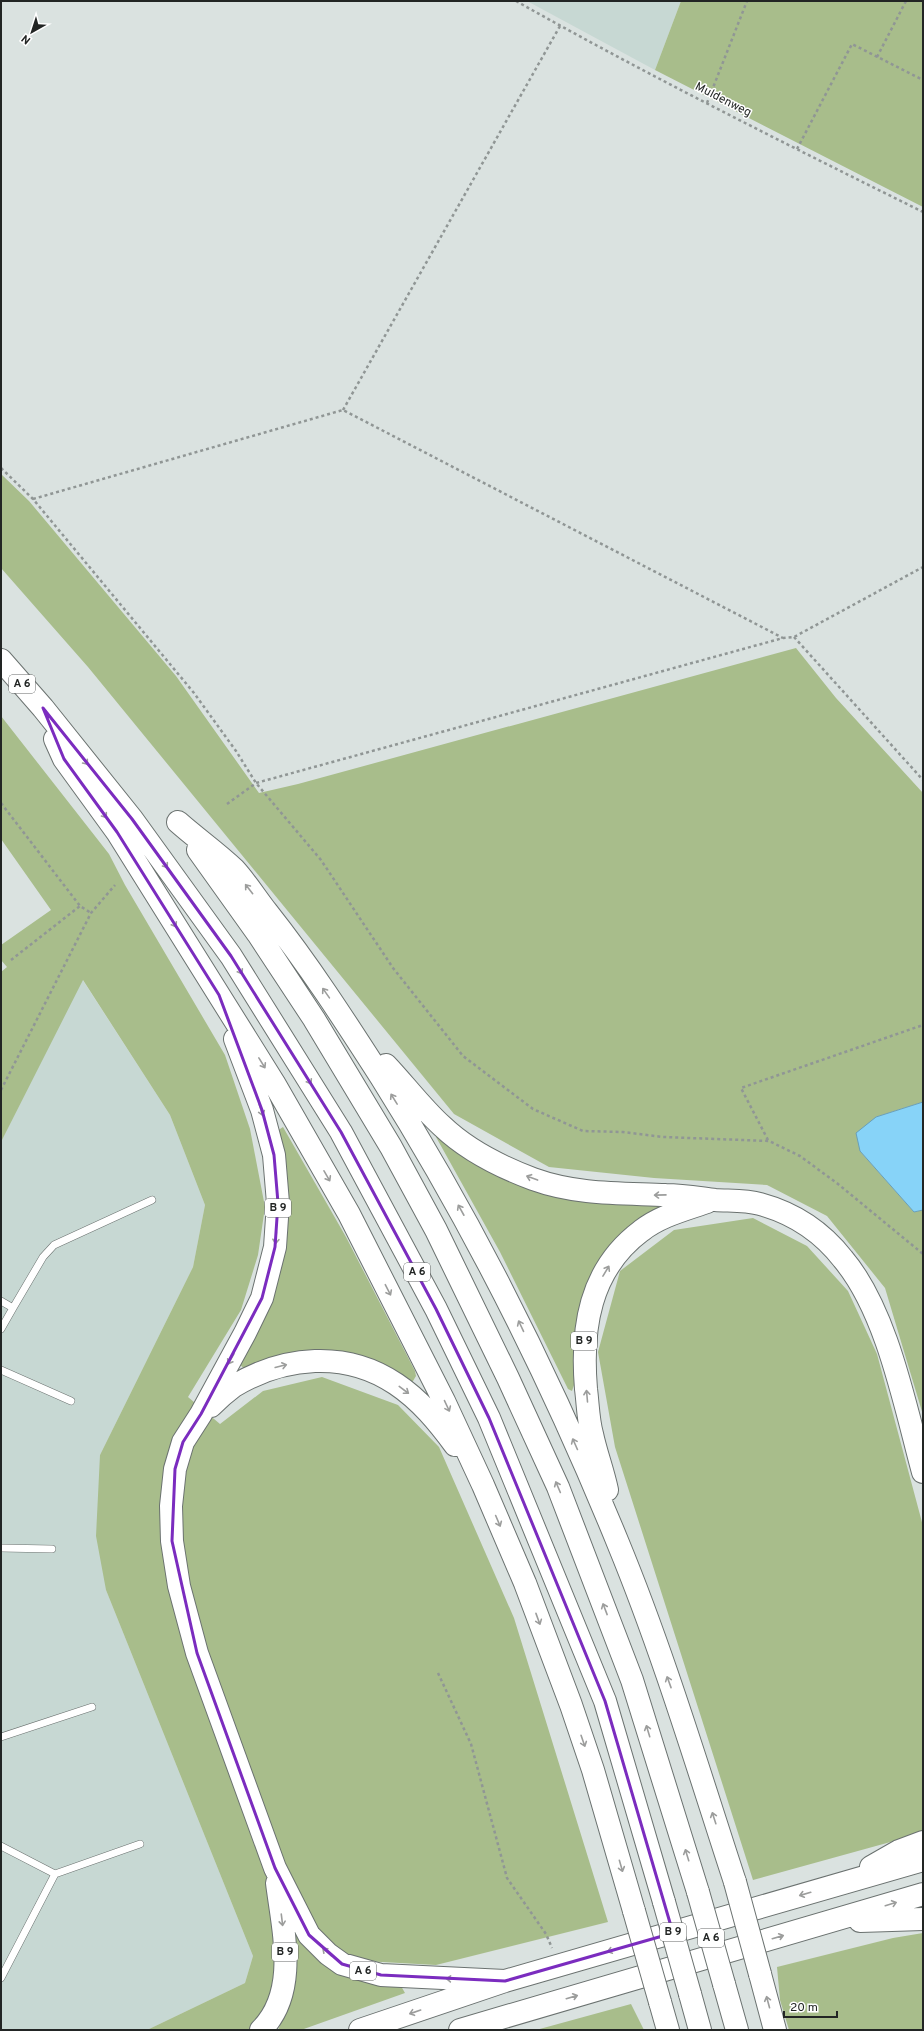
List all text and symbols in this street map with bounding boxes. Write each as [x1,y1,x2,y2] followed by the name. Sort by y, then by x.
[12,12,52,52] north arrow
[19,31,34,47] text: N
[692,79,754,121] street label: Muldenweg
[9,675,35,693] road number: A 6
[80,755,89,766] one-way arrow
[99,807,107,818] one-way arrow
[160,858,168,869] one-way arrow
[245,883,253,894] one-way arrow
[170,916,178,928] one-way arrow
[235,963,243,974] one-way arrow
[322,988,330,999] one-way arrow
[258,1057,266,1068] one-way arrow
[304,1073,312,1084] one-way arrow
[390,1093,398,1105] one-way arrow
[258,1104,266,1116] one-way arrow
[324,1170,332,1182] one-way arrow
[527,1174,539,1182] one-way arrow
[654,1191,667,1199] one-way arrow
[265,1199,291,1217] road number: B 9
[456,1205,464,1217] one-way arrow
[272,1231,279,1244] one-way arrow
[404,1263,430,1281] road number: A 6
[602,1266,610,1277] one-way arrow
[385,1284,392,1296] one-way arrow
[517,1320,524,1332] one-way arrow
[571,1332,597,1350] road number: B 9
[226,1353,234,1365] one-way arrow
[274,1361,287,1369] one-way arrow
[398,1385,409,1394] one-way arrow
[583,1390,590,1403] one-way arrow
[444,1400,451,1412] one-way arrow
[571,1438,578,1450] one-way arrow
[554,1482,561,1494] one-way arrow
[495,1514,503,1526] one-way arrow
[600,1603,608,1615] one-way arrow
[535,1613,543,1625] one-way arrow
[664,1676,672,1688] one-way arrow
[644,1725,651,1738] one-way arrow
[580,1735,587,1748] one-way arrow
[710,1812,717,1825] one-way arrow
[683,1849,690,1862] one-way arrow
[618,1859,625,1872] one-way arrow
[799,1891,812,1898] one-way arrow
[884,1900,897,1907] one-way arrow
[278,1913,285,1926] one-way arrow
[660,1923,686,1941] road number: B 9
[698,1929,724,1947] road number: A 6
[771,1933,784,1940] one-way arrow
[272,1943,298,1961] road number: B 9
[606,1947,619,1954] one-way arrow
[322,1948,333,1957] one-way arrow
[350,1962,376,1980] road number: A 6
[446,1975,459,1982] one-way arrow
[565,1992,578,2000] one-way arrow
[784,1993,837,2019] scale bar
[764,1996,771,2009] one-way arrow
[790,2000,818,2016] text: 20 m
[409,2008,421,2016] one-way arrow

